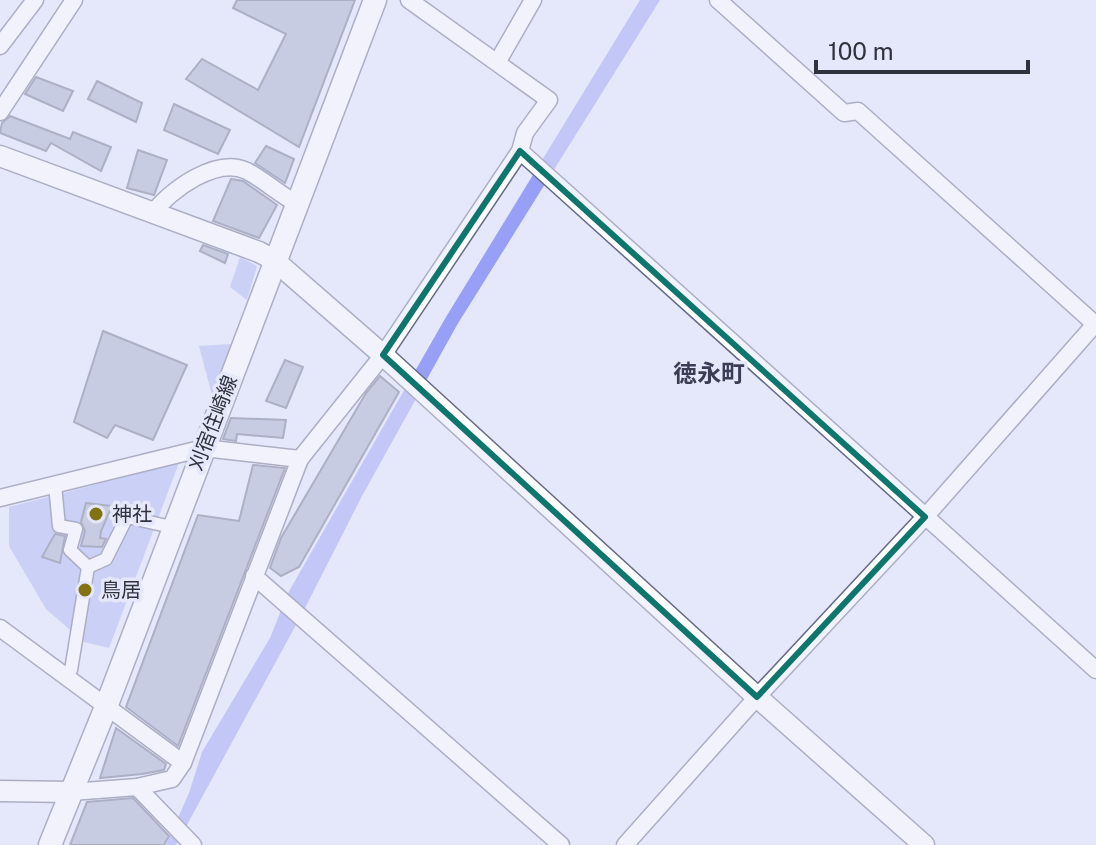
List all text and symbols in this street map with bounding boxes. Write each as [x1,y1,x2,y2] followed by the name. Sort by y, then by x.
[816,24,1028,74] scale bar
[828,37,894,65] text: 100 m
[673,359,745,387] district label: 徳永町
[184,372,242,474] street label: 刈宿住崎線
[112,502,152,526] place label: 神社
[87,505,105,523] marker: 神社
[101,578,141,602] place label: 鳥居
[76,581,94,599] marker: 鳥居

